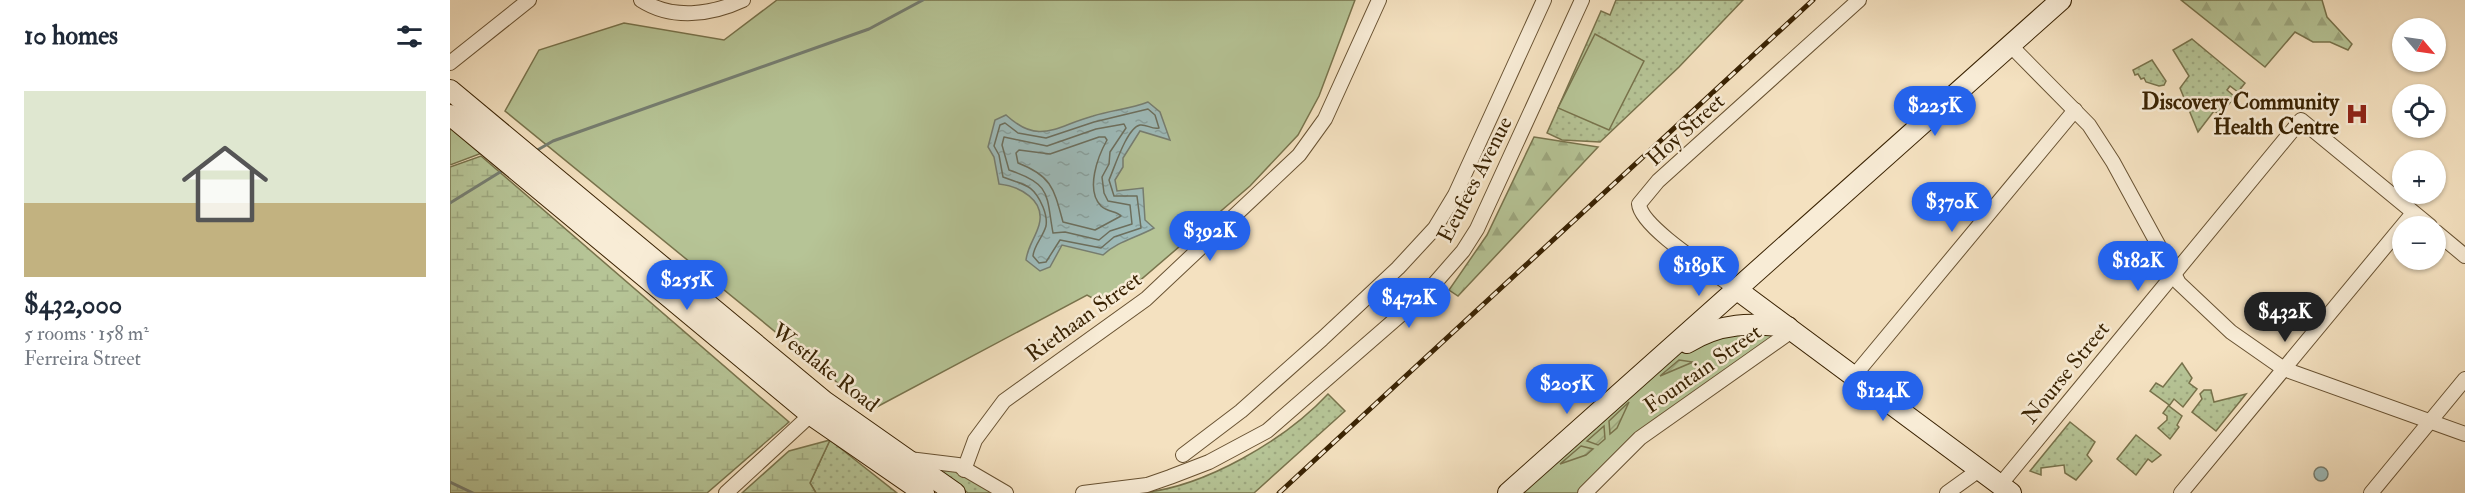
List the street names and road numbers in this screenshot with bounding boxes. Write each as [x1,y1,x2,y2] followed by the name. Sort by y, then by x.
[1641,87,1731,172] street label: Hoy Street
[1431,112,1519,247] street label: Eeufees Avenue
[1020,265,1147,368] street label: Riethaan Street
[765,316,885,419] street label: Westlake Road
[2016,316,2116,430] street label: Nourse Street
[1638,318,1767,420] street label: Fountain Street

